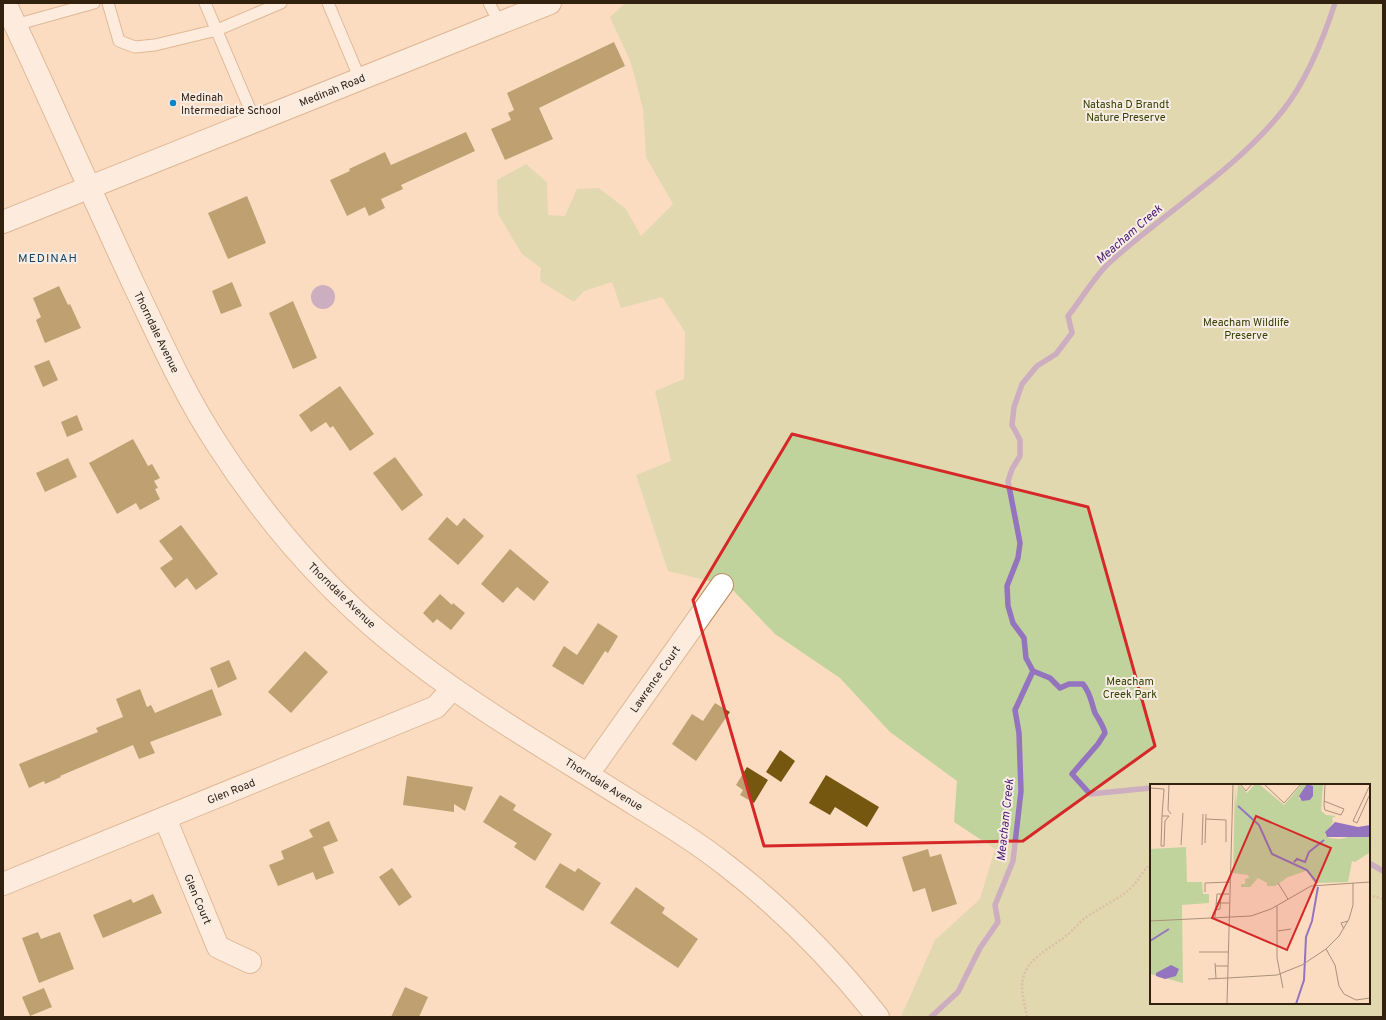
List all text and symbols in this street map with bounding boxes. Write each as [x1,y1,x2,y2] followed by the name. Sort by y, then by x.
[297,71,368,111] street label: Medinah Road
[181,91,281,118] place label: Medinah Intermediate School
[168,98,178,108] marker: Medinah Intermediate School
[1083,98,1169,125] park label: Natasha D Brandt Nature Preserve
[1093,201,1167,268] water label: Meacham Creek
[18,251,78,267] district label: MEDINAH
[130,289,182,376] street label: Thorndale Avenue
[1203,316,1289,343] park label: Meacham Wildlife Preserve
[304,560,378,632] street label: Thorndale Avenue
[628,643,684,716] street label: Lawrence Court
[1103,675,1157,702] park label: Meacham Creek Park
[562,755,645,814] street label: Thorndale Avenue
[205,776,258,808] street label: Glen Road
[994,777,1018,862] water label: Meacham Creek
[1150,784,1370,1004] inset map
[180,872,214,927] street label: Glen Court

